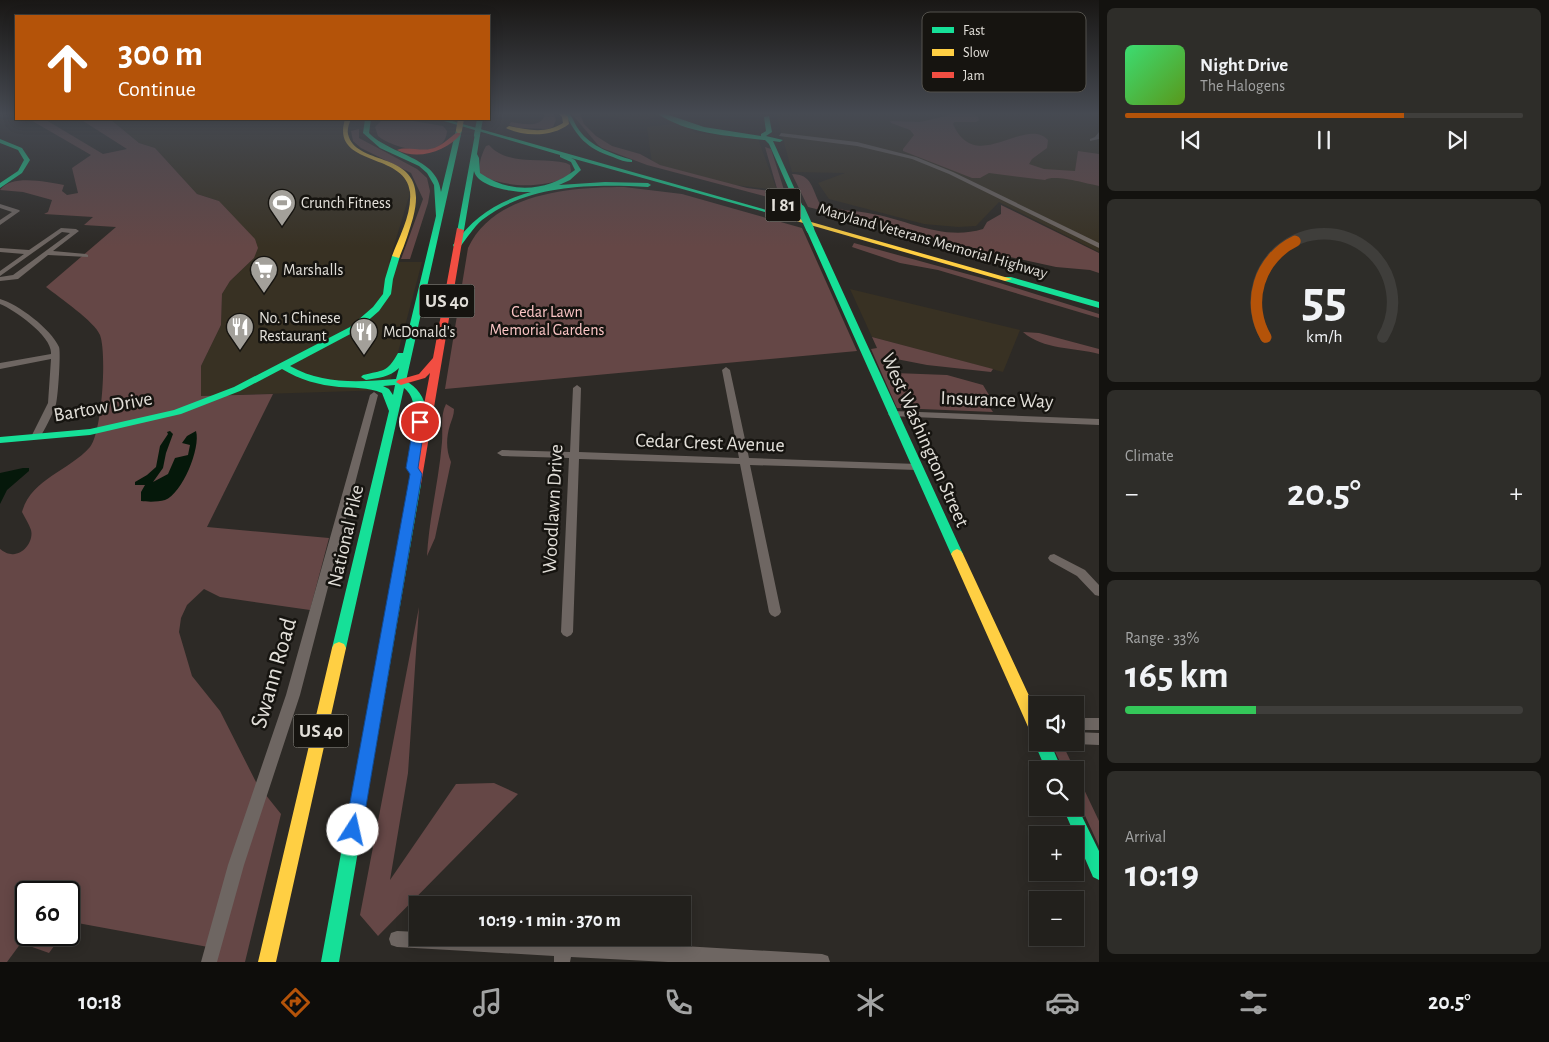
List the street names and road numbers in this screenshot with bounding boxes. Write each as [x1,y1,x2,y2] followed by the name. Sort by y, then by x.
[766,188,800,222] road number: I 81
[816,201,1050,282] street label: Maryland Veterans Memorial Highway
[420,284,474,318] road number: US 40
[878,350,973,531] street label: West Washington Street
[52,388,154,426] street label: Bartow Drive
[940,388,1054,412] street label: Insurance Way
[635,430,785,456] street label: Cedar Crest Avenue
[540,444,566,574] street label: Woodlawn Drive
[325,483,367,589] street label: National Pike
[247,615,301,731] street label: Swann Road
[294,714,348,748] road number: US 40

